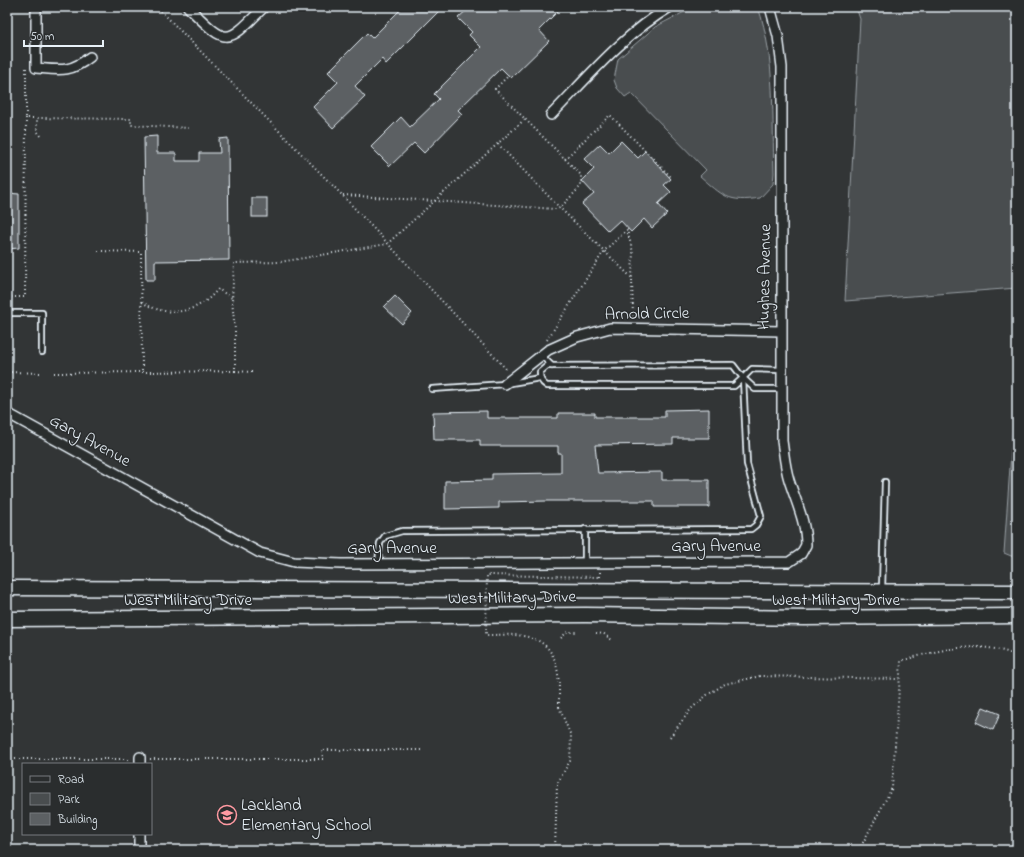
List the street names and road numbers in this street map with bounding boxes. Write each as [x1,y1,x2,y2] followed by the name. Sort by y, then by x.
[752,223,780,330] street label: Hughes Avenue
[604,301,690,327] street label: Arnold Circle
[44,408,136,475] street label: Gary Avenue
[671,534,761,560] street label: Gary Avenue
[347,536,437,562] street label: Gary Avenue
[448,584,577,613] street label: West Military Drive
[124,588,252,614] street label: West Military Drive
[772,588,900,614] street label: West Military Drive

